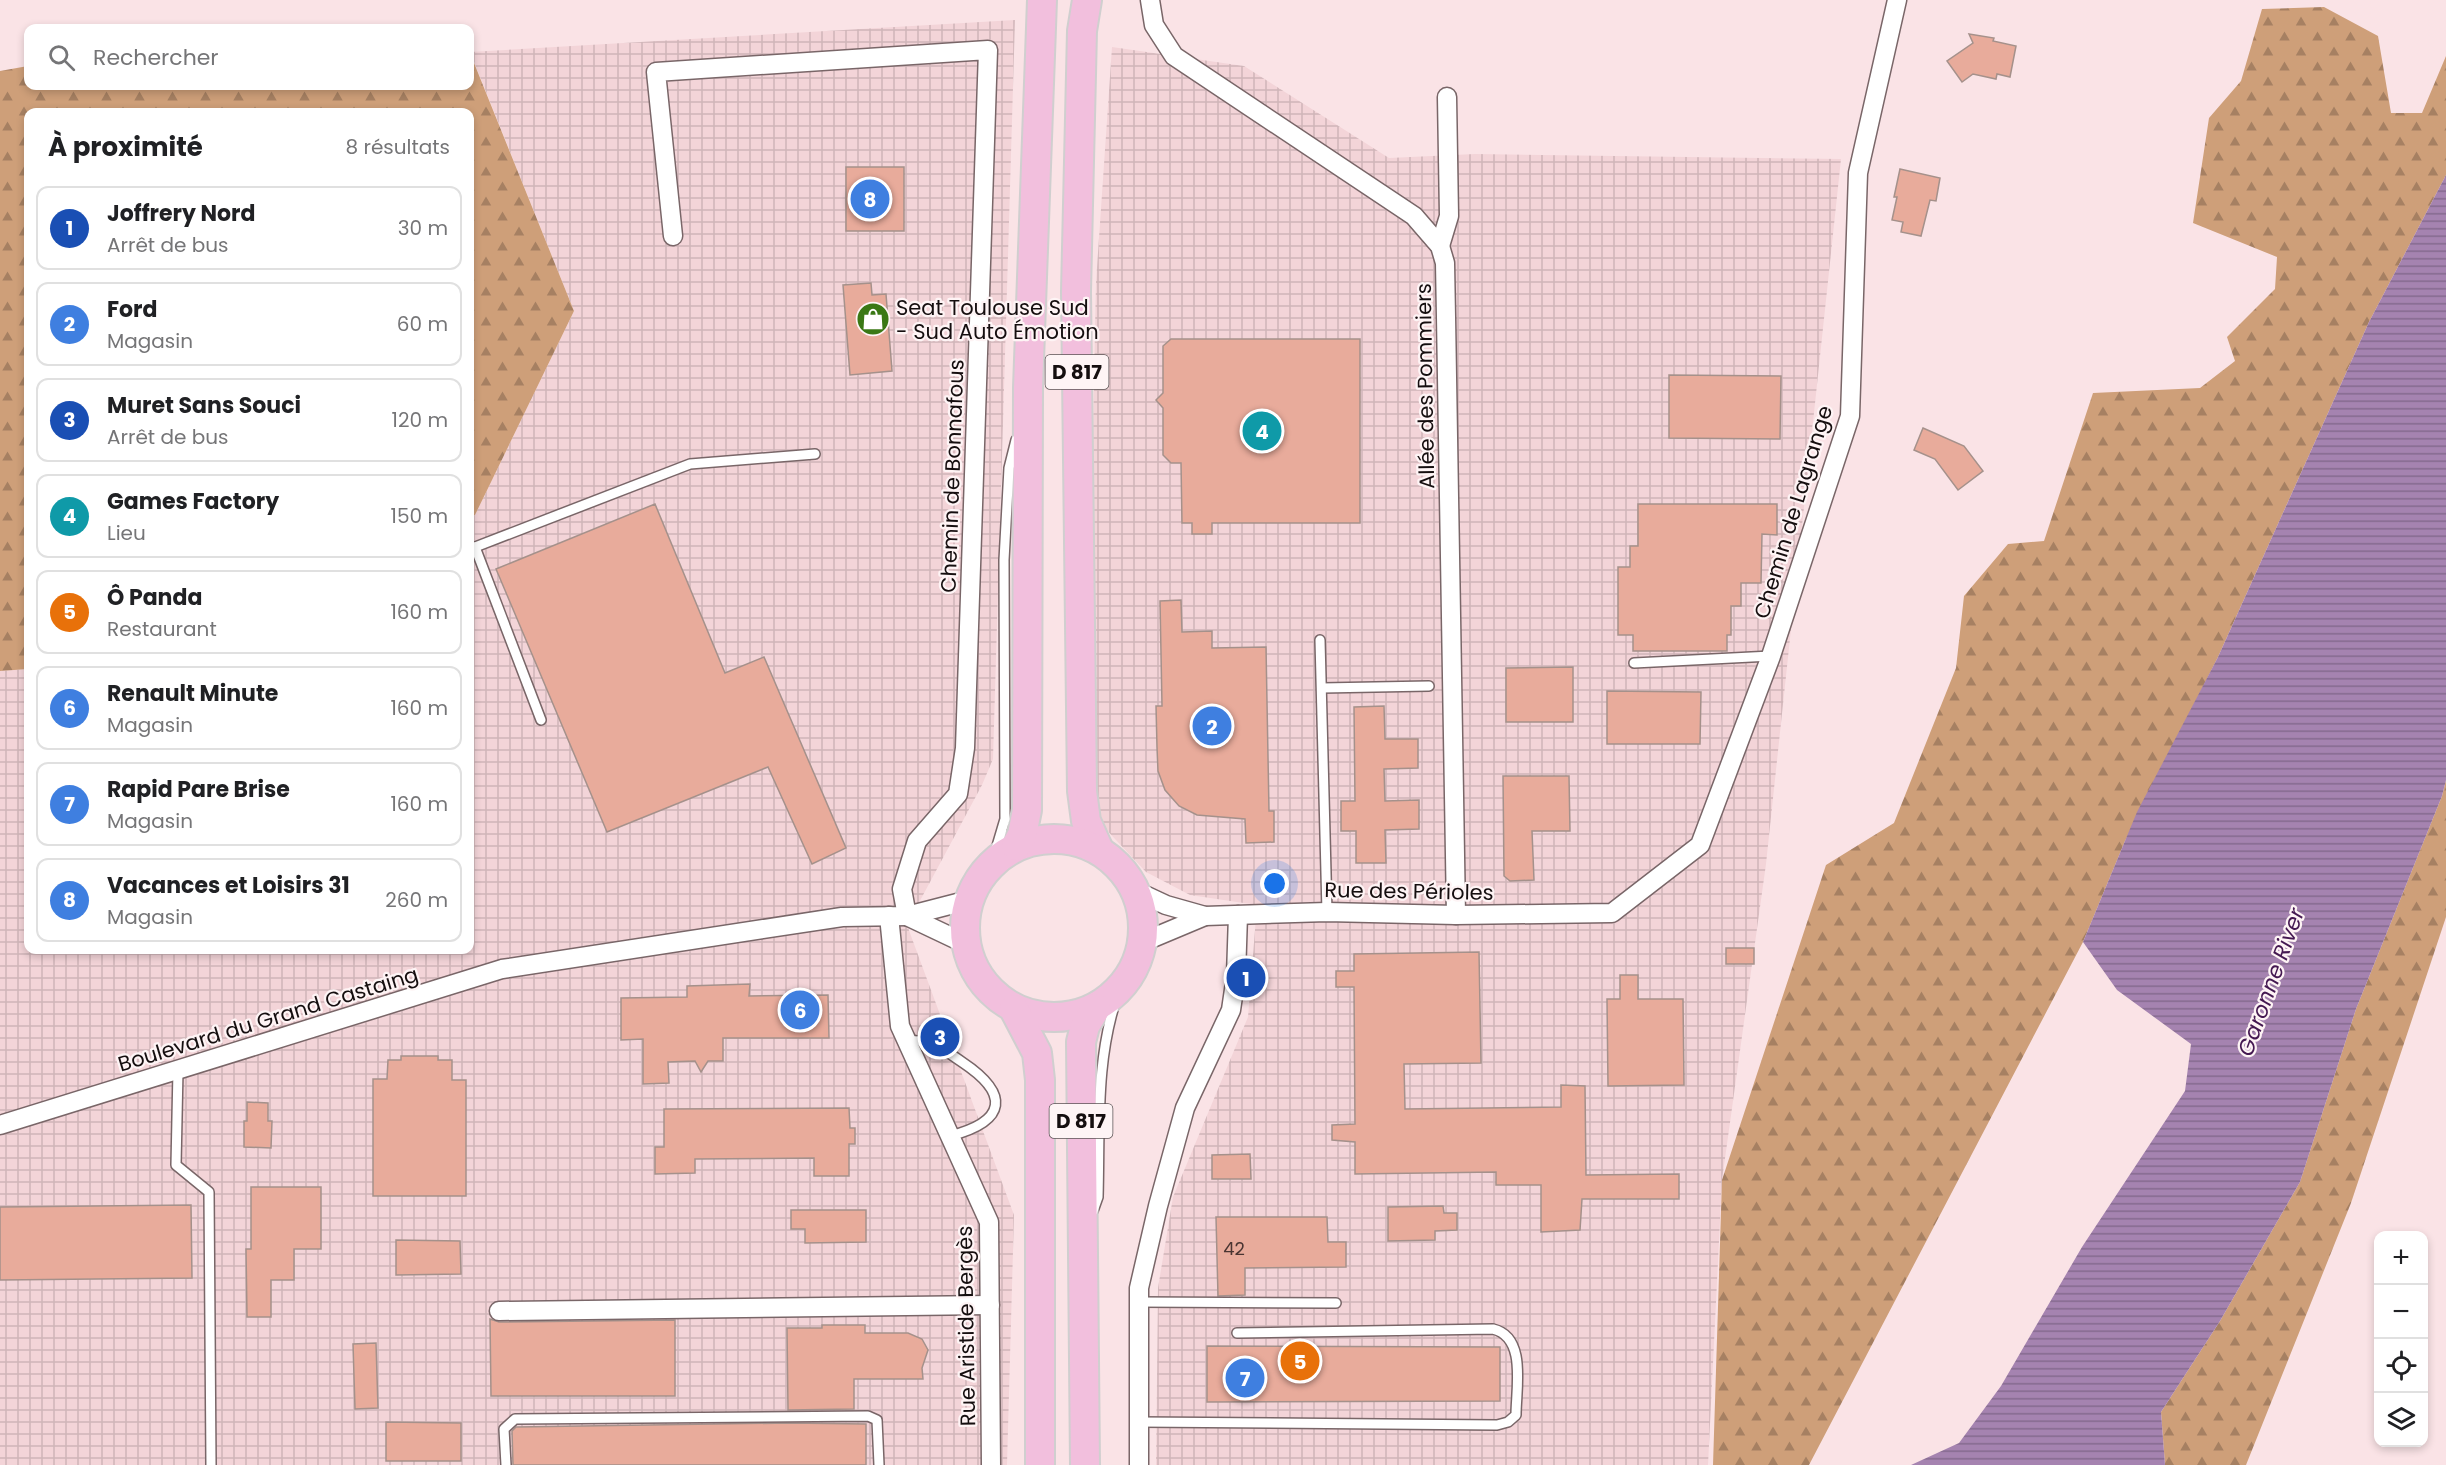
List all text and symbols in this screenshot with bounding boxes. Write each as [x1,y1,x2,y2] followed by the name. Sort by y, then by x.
[24,24,474,90] search box
[45,41,78,74] icon: search
[93,42,219,73] text: Rechercher
[48,129,203,165] text: À proximité
[346,133,450,161] text: 8 résultats
[850,176,890,222] pin: 8
[107,198,255,229] text: Joffrery Nord
[66,214,73,242] text: 1
[398,214,448,242] text: 30 m
[107,231,228,259] text: Arrêt de bus
[1409,283,1441,489] street label: Allée des Pommiers
[896,293,1099,346] place label: Seat Toulouse Sud - Sud Auto Émotion
[107,294,157,325] text: Ford
[855,301,891,337] shop icon: Seat Toulouse Sud - Sud Auto Émotion
[64,310,75,338] text: 2
[397,310,448,338] text: 60 m
[107,327,193,355] text: Magasin
[1046,355,1108,389] road number: D 817
[933,359,971,593] street label: Chemin de Bonnafous
[107,390,301,421] text: Muret Sans Souci
[1747,402,1839,622] street label: Chemin de Lagrange
[63,406,76,434] text: 3
[392,406,448,434] text: 120 m
[1242,408,1282,454] pin: 4
[107,423,228,451] text: Arrêt de bus
[107,486,279,517] text: Games Factory
[63,502,76,530] text: 4
[391,502,448,530] text: 150 m
[107,519,146,547] text: Lieu
[107,582,202,613] text: Ô Panda
[63,598,76,626] text: 5
[390,598,448,626] text: 160 m
[107,615,217,643] text: Restaurant
[107,678,278,709] text: Renault Minute
[63,694,76,722] text: 6
[390,694,448,722] text: 160 m
[1192,704,1232,748] pin: 2
[107,711,193,739] text: Magasin
[107,774,290,805] text: Rapid Pare Brise
[64,790,75,818] text: 7
[390,790,448,818] text: 160 m
[107,807,193,835] text: Magasin
[1260,869,1289,898] your location
[107,870,350,901] text: Vacances et Loisirs 31
[1324,875,1494,907] street label: Rue des Périoles
[63,886,76,914] text: 8
[385,886,448,914] text: 260 m
[107,903,193,931] text: Magasin
[2230,903,2312,1060] water label: Garonne River
[1226,956,1266,1000] pin: 1
[114,959,422,1079] street label: Boulevard du Grand Castaing
[780,988,820,1032] pin: 6
[920,1014,960,1060] pin: 3
[1050,1104,1112,1138] road number: D 817
[950,1226,982,1426] street label: Rue Aristide Bergès
[2374,1231,2428,1447] map controls
[2374,1231,2428,1285] button: +
[1223,1236,1245,1261] house number: 42
[2374,1285,2428,1339] button: −
[1280,1338,1320,1384] pin: 5
[2374,1339,2428,1393] button: locate
[1226,1356,1264,1400] pin: 7
[2374,1393,2428,1447] button: layers

